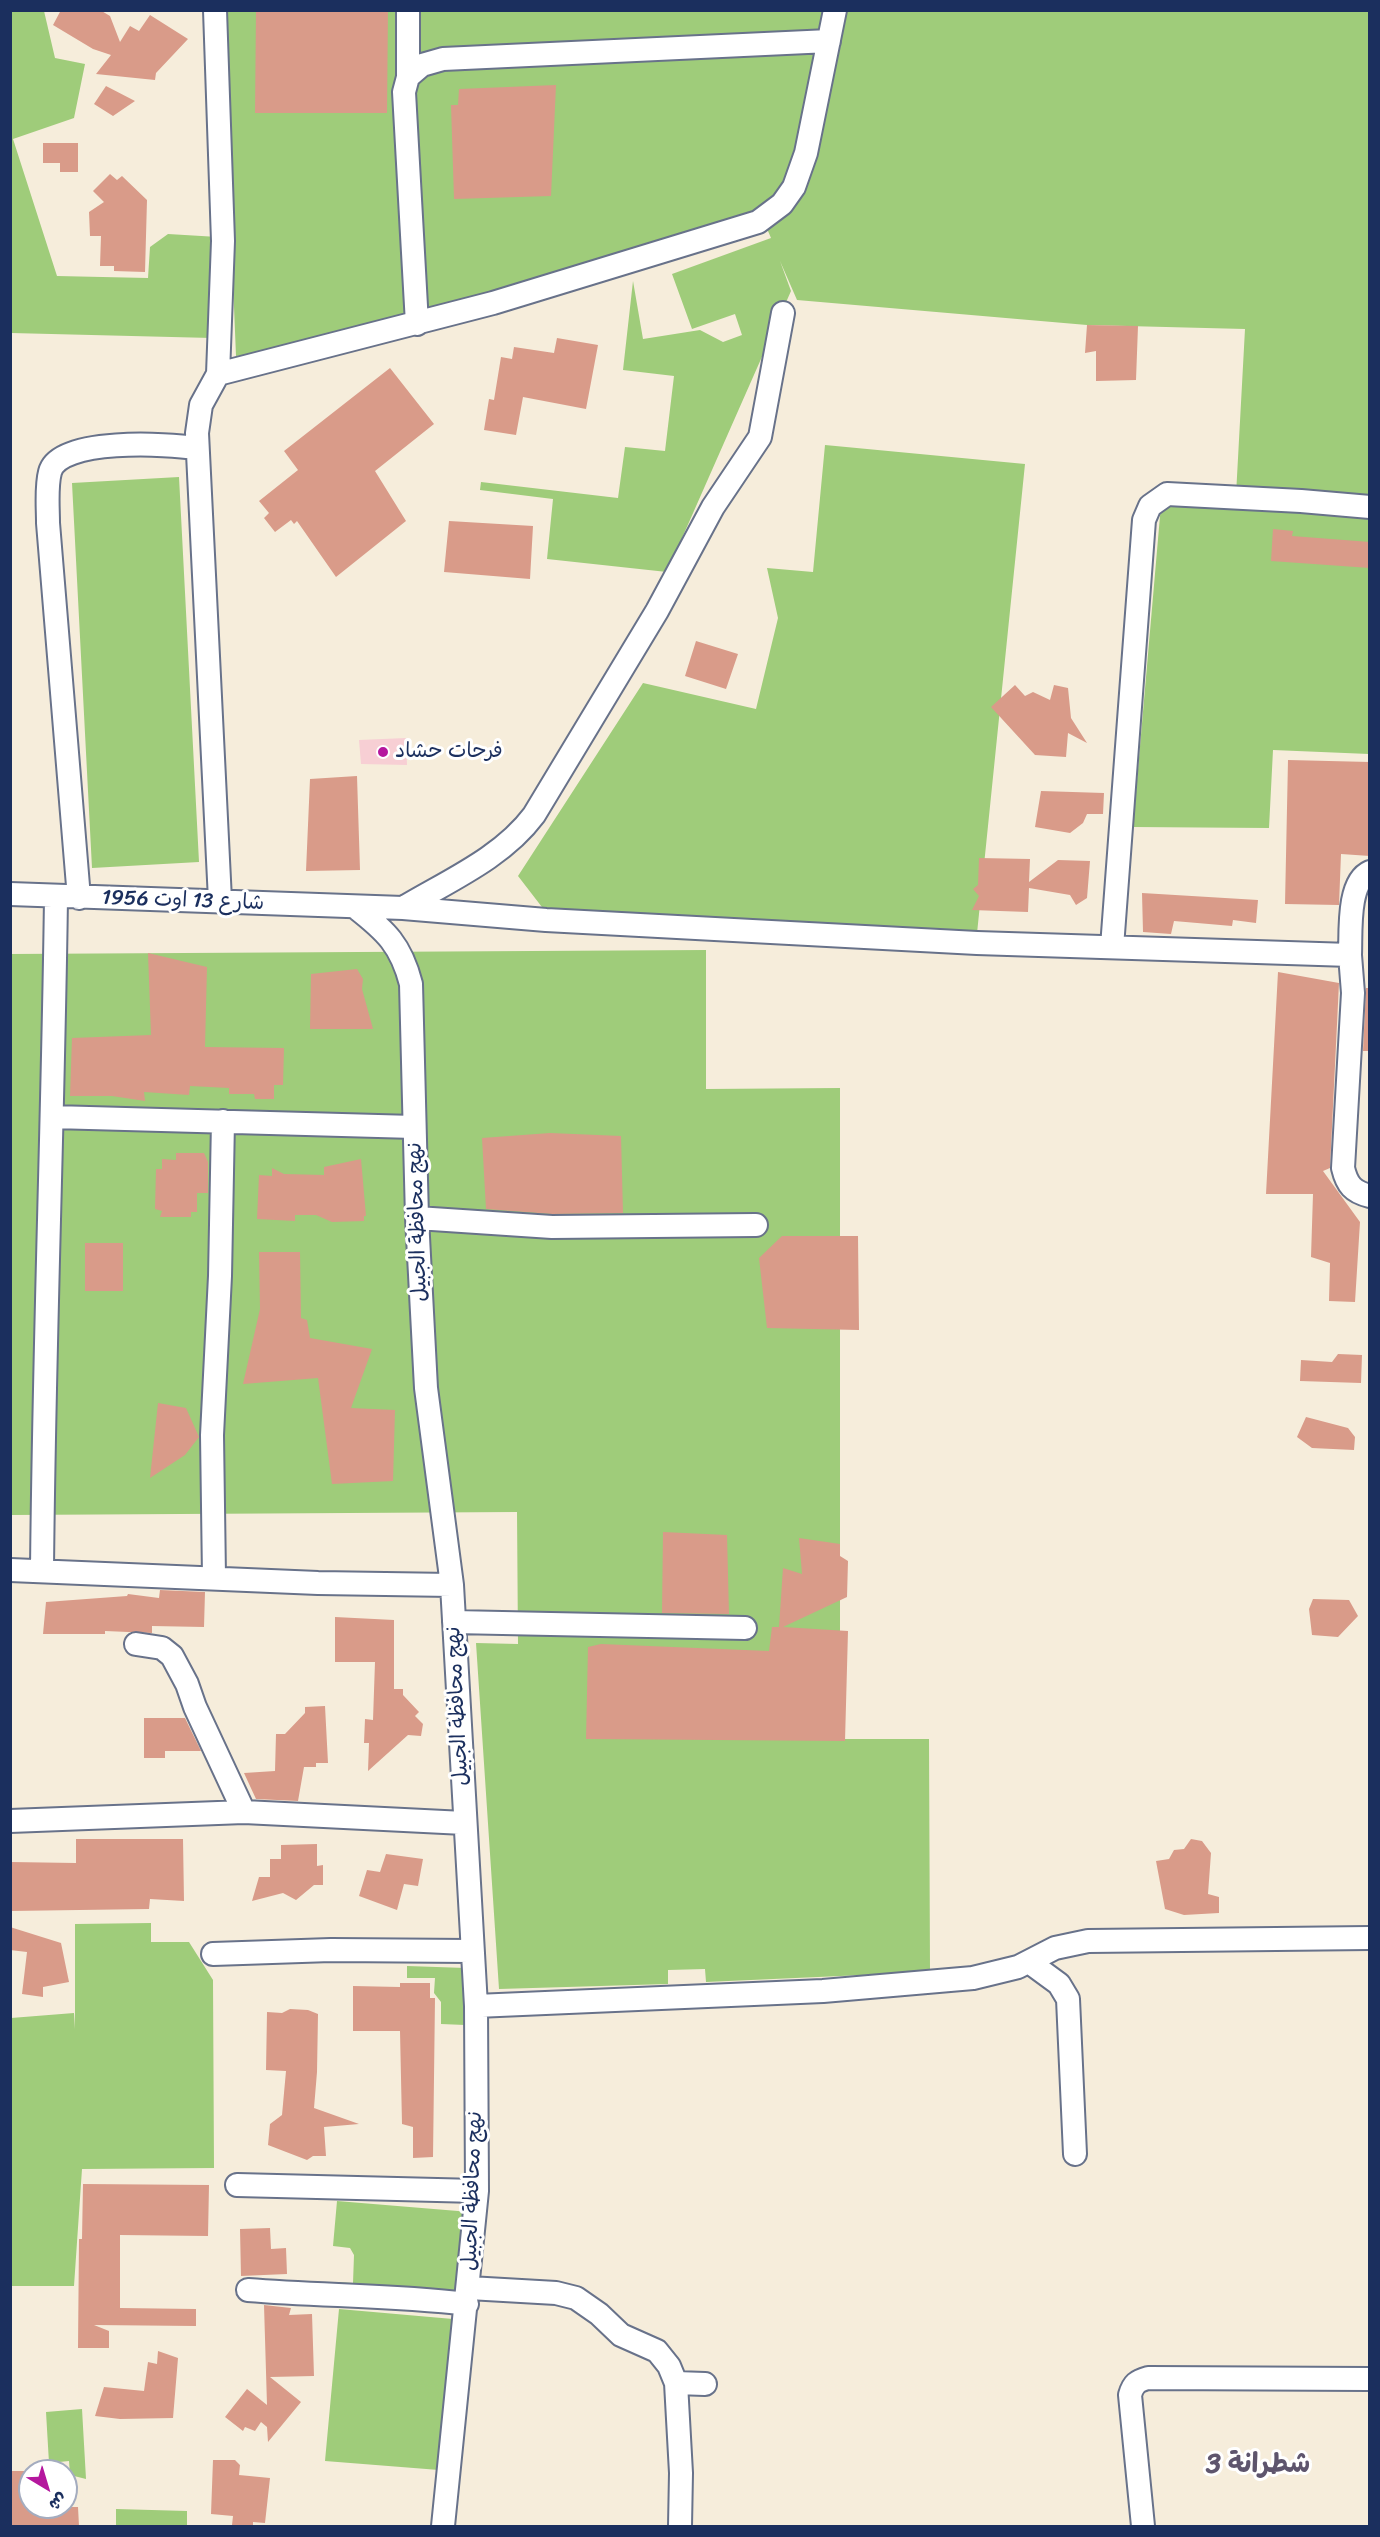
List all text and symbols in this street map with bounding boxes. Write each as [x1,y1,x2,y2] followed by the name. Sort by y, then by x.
[395,739,503,765] place label: فرحات حشاد
[376,745,390,759] marker: فرحات حشاد
[101,886,265,916] street label: شارع 13 اوت 1956
[403,1142,433,1302] street label: نهج محافظة الجبيل
[441,1626,475,1786] street label: نهج محافظة الجبيل
[458,2111,488,2271] street label: نهج محافظة الجبيل
[1206,2449,1310,2481] district label: شطرانة 3
[18,2459,78,2519] north arrow
[42,2485,74,2519] text: ش

